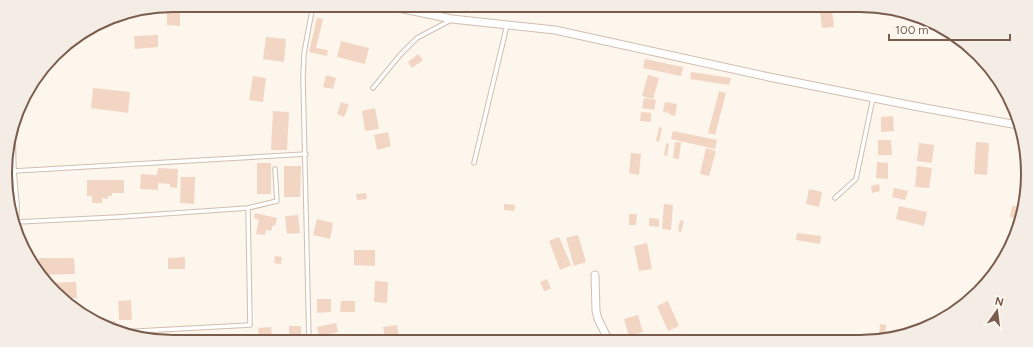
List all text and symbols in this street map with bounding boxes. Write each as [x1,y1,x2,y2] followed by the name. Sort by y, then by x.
[889,16,1010,42] scale bar
[895,23,929,37] text: 100 m
[977,291,1017,331] north arrow
[994,294,1005,309] text: N

